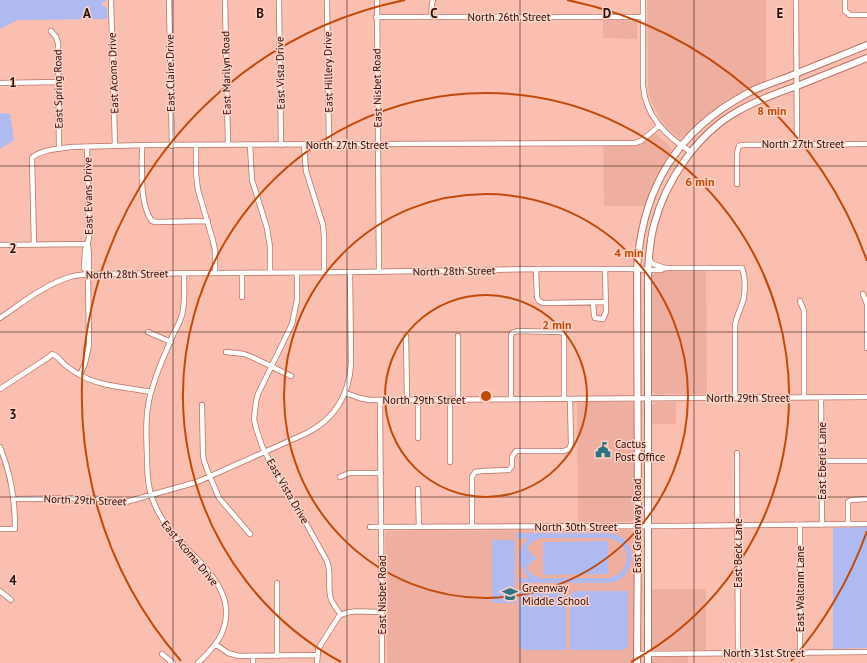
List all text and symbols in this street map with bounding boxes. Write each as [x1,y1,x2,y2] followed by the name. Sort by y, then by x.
[83,5,91,22] text: A
[256,5,264,22] text: B
[430,5,438,22] text: C
[603,5,611,22] text: D
[777,5,784,22] text: E
[468,10,551,24] street label: North 26th Street
[218,31,234,115] street label: East Marilyn Road
[320,31,336,113] street label: East Hillery Drive
[105,32,121,114] street label: East Acoma Drive
[162,34,178,112] street label: East Claire Drive
[272,36,288,110] street label: East Vista Drive
[369,48,385,128] street label: East Nisbet Road
[50,49,66,129] street label: East Spring Road
[9,74,17,91] text: 1
[757,103,787,118] text: 8 min
[762,137,845,151] street label: North 27th Street
[306,138,389,152] street label: North 27th Street
[80,157,96,235] street label: East Evans Drive
[685,174,715,189] text: 6 min
[9,240,17,257] text: 2
[614,245,644,260] text: 4 min
[412,263,496,279] street label: North 28th Street
[85,266,169,282] street label: North 28th Street
[542,317,572,332] text: 2 min
[479,389,493,403] centre of rings
[707,391,790,405] street label: North 29th Street
[383,393,466,407] street label: North 29th Street
[9,406,17,423] text: 3
[815,422,829,500] street label: East Eberle Lane
[615,437,666,464] place label: Cactus Post Office
[594,441,612,459] public building icon: Cactus Post Office
[264,456,312,526] street label: East Vista Drive
[630,479,644,573] street label: East Greenway Road
[43,492,127,508] street label: North 29th Street
[159,517,222,589] street label: East Acoma Drive
[731,518,745,588] street label: East Beck Lane
[535,520,618,534] street label: North 30th Street
[793,545,807,632] street label: East Waltann Lane
[375,555,389,635] street label: East Nisbet Road
[9,572,17,589] text: 4
[522,581,590,608] place label: Greenway Middle School
[501,585,519,603] school or university icon: Greenway Middle School
[723,646,805,660] street label: North 31st Street

